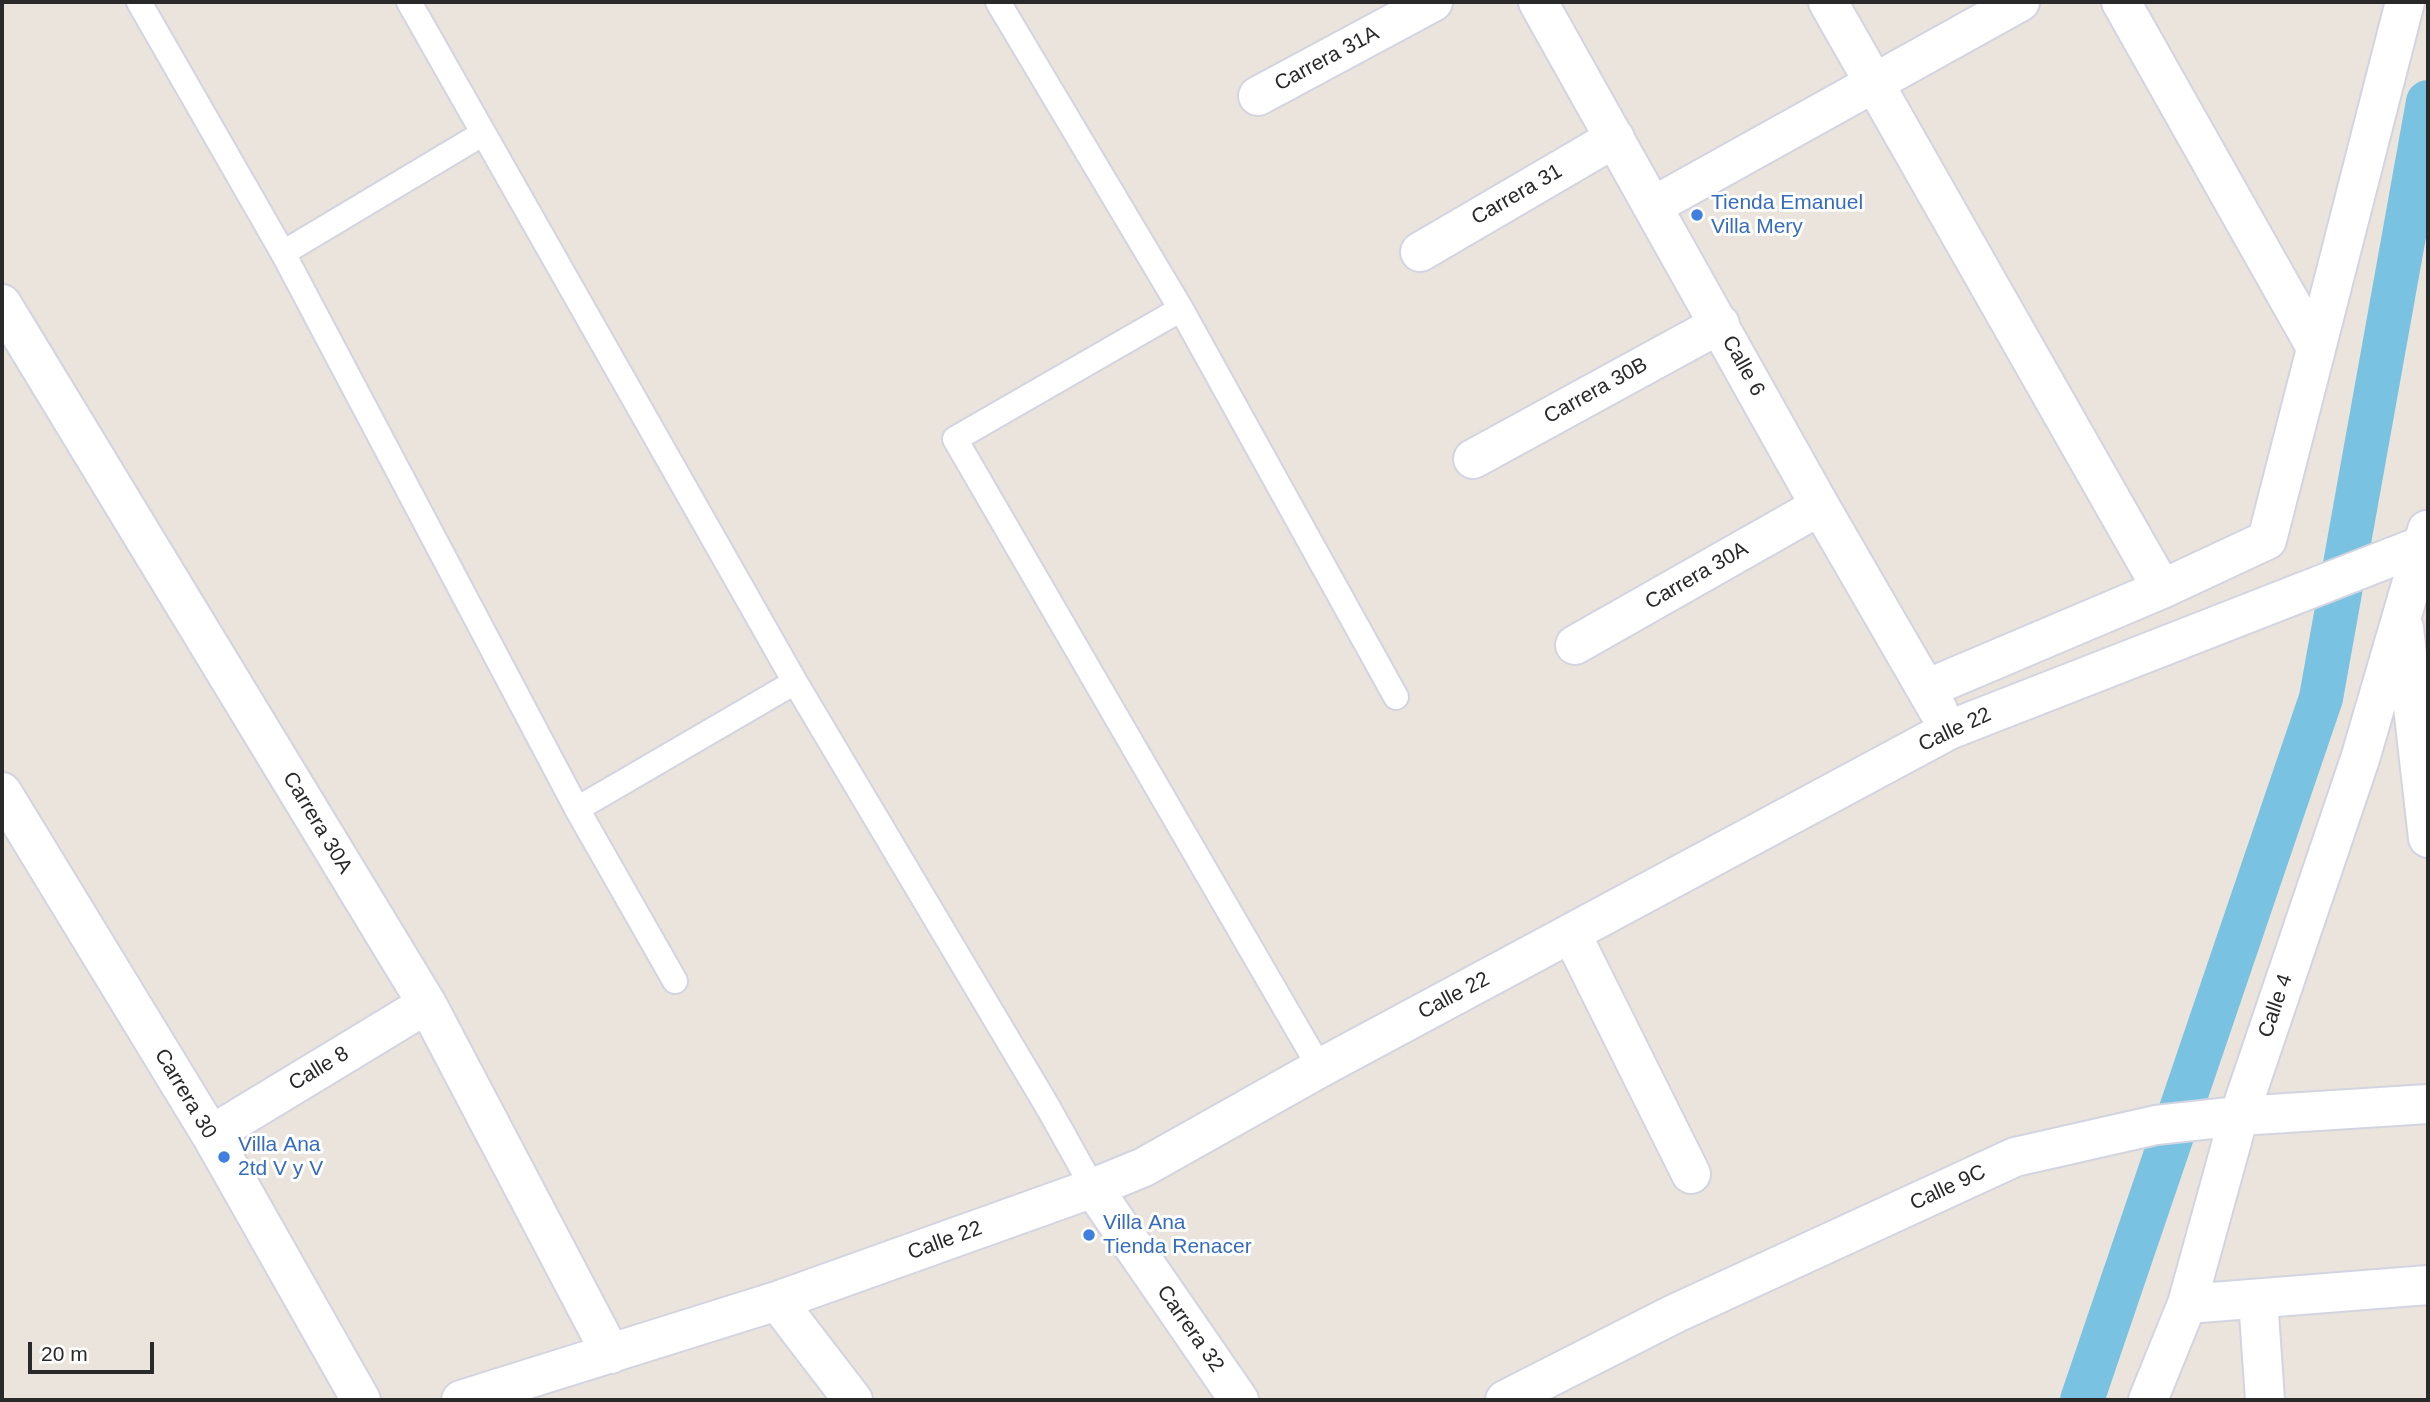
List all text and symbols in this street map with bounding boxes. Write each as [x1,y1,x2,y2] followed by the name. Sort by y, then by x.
[1271,21,1383,97] street label: Carrera 31A
[1467,159,1567,231] street label: Carrera 31
[1711,190,1863,240] place label: Tienda Emanuel Villa Mery
[1689,207,1705,223] marker: Tienda Emanuel Villa Mery
[1716,331,1770,401] street label: Calle 6
[1540,352,1652,430] street label: Carrera 30B
[1641,536,1753,616] street label: Carrera 30A
[1915,702,1995,758] street label: Calle 22
[277,767,357,879] street label: Carrera 30A
[1414,967,1494,1025] street label: Calle 22
[2253,971,2299,1041] street label: Calle 4
[284,1041,354,1097] street label: Calle 8
[148,1044,222,1144] street label: Carrera 30
[238,1132,323,1182] place label: Villa Ana 2td V y V
[216,1149,232,1165] marker: Villa Ana 2td V y V
[1906,1160,1990,1216] street label: Calle 9C
[1103,1210,1252,1260] place label: Villa Ana Tienda Renacer
[904,1216,986,1266] street label: Calle 22
[1081,1227,1097,1243] marker: Villa Ana Tienda Renacer
[1151,1281,1229,1377] street label: Carrera 32
[32,1328,158,1372] scale bar
[41,1342,88,1365] text: 20 m

